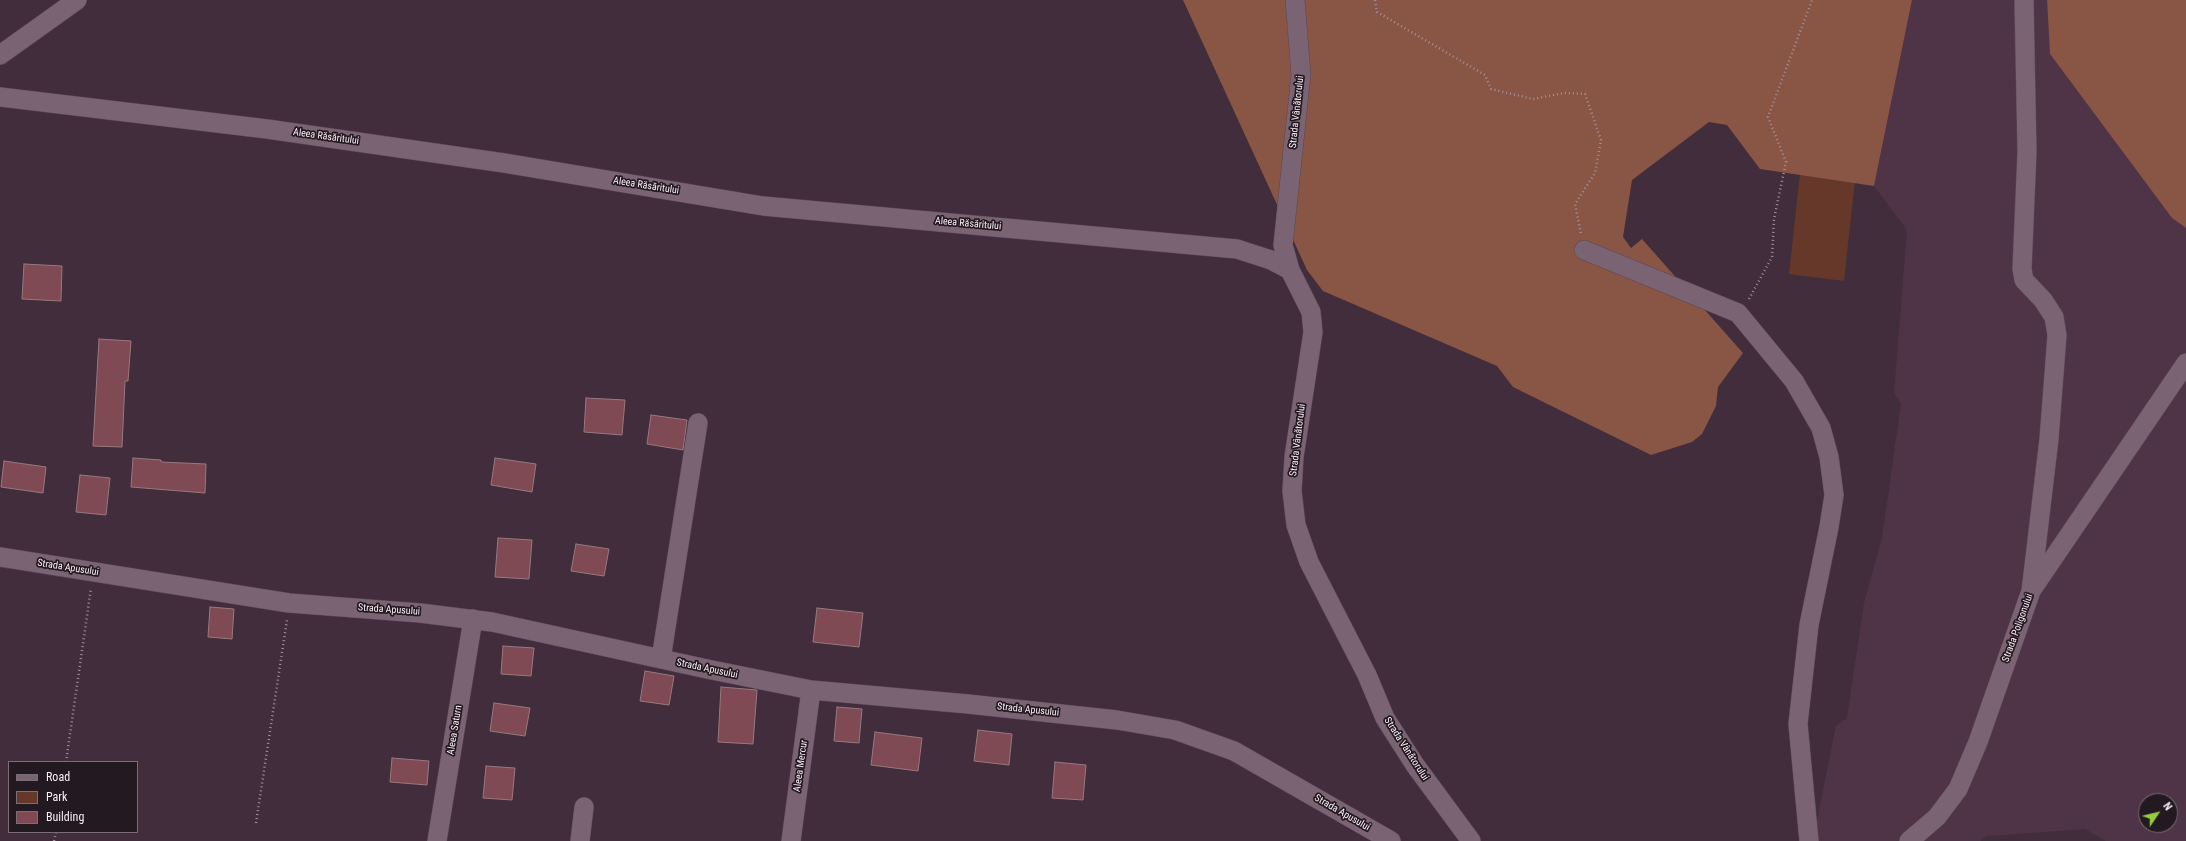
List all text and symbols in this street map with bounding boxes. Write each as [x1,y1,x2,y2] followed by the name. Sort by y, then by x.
[1287,75,1307,149] street label: Strada Vânătorului
[292,126,360,148] street label: Aleea Răsăritului
[612,175,680,197] street label: Aleea Răsăritului
[934,215,1002,233] street label: Aleea Răsăritului
[1288,403,1308,477] street label: Strada Vânătorului
[36,557,100,579] street label: Strada Apusului
[2000,592,2036,664] street label: Strada Poligonului
[358,602,420,618] street label: Strada Apusului
[675,657,739,681] street label: Strada Apusului
[996,701,1060,719] street label: Strada Apusului
[445,704,465,756] street label: Aleea Saturn
[1381,715,1431,783] street label: Strada Vânătorului
[791,739,811,793] street label: Aleea Mercur
[8,761,138,833] legend
[46,770,70,784] text: Road
[46,790,67,804] text: Park
[1312,792,1372,834] street label: Strada Apusului
[2138,793,2178,833] north arrow
[2160,800,2175,813] text: N
[46,810,84,824] text: Building

